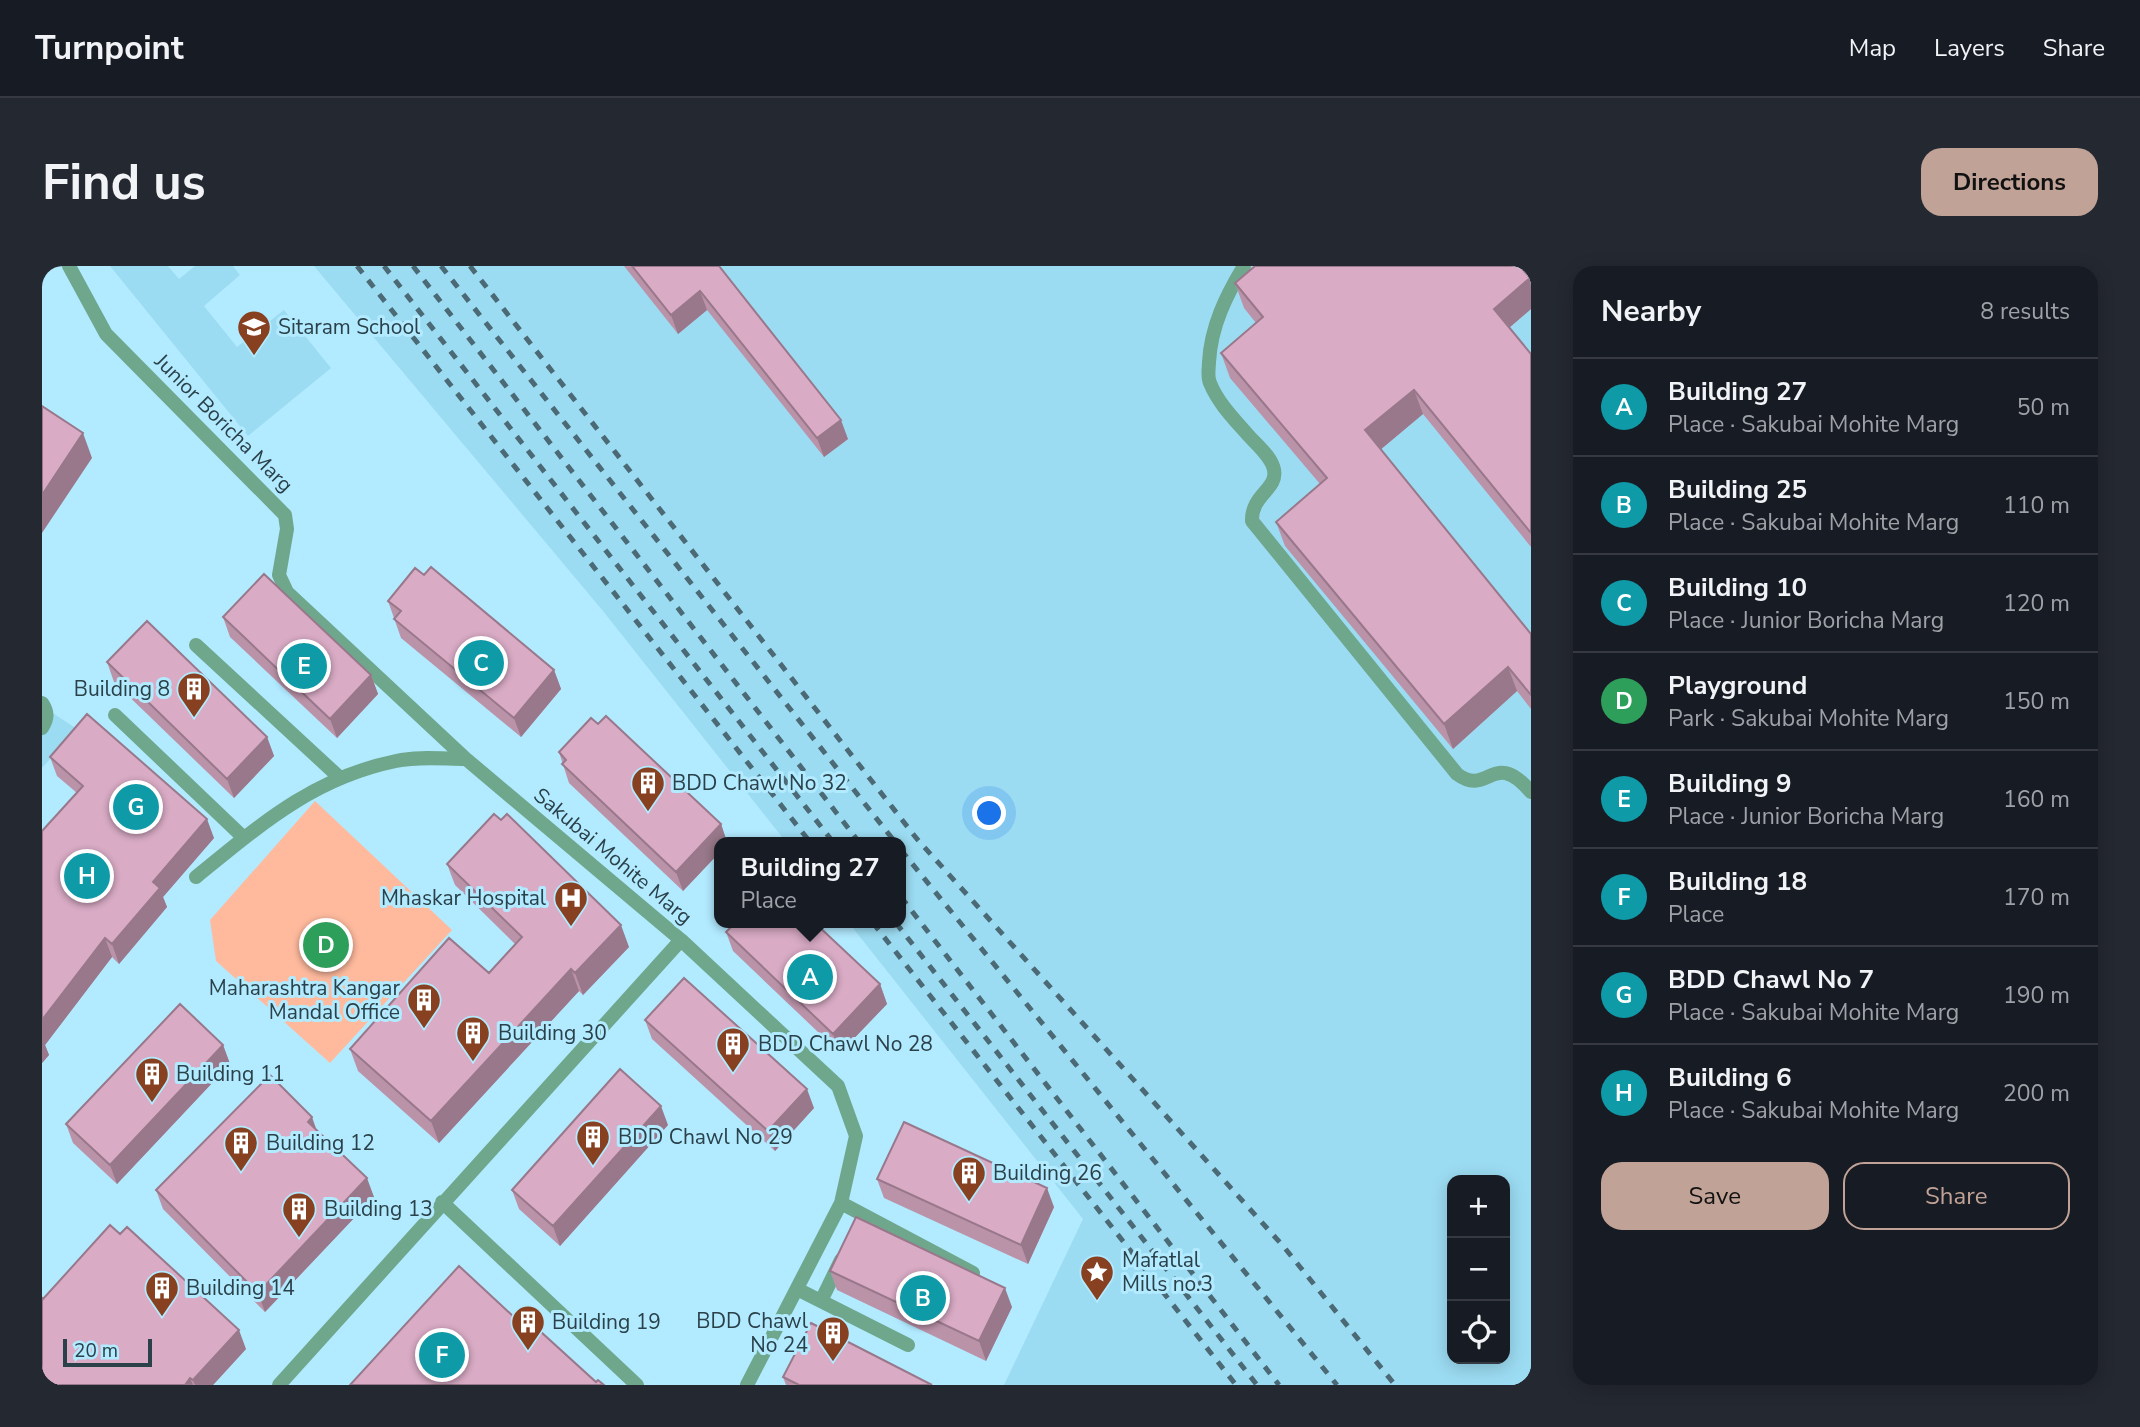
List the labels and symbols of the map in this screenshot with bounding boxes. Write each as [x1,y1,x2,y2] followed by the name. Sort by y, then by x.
[235,308,273,357] school or university icon: Sitaram School
[278,313,421,341] place label: Sitaram School
[148,347,299,498] street label: Junior Boricha Marg
[458,637,504,689] pin: C
[281,640,327,692] pin: E
[175,670,213,719] building icon: Building 8
[74,675,170,703] place label: Building 8
[629,764,667,813] building icon: BDD Chawl No 32
[672,769,847,797] place label: BDD Chawl No 32
[113,781,159,833] pin: G
[528,781,698,931] street label: Sakubai Mohite Marg
[972,796,1006,830] your location
[64,850,110,902] pin: H
[552,879,590,928] hospital icon: Mhaskar Hospital
[381,884,547,912] place label: Mhaskar Hospital
[303,919,349,971] pin: D
[787,951,833,1003] pin: A
[209,974,400,1026] place label: Maharashtra Kangar Mandal Office
[405,981,443,1030] building icon: Maharashtra Kangar Mandal Office
[454,1014,492,1063] building icon: Building 30
[498,1019,607,1047] place label: Building 30
[714,1025,752,1074] building icon: BDD Chawl No 28
[758,1030,933,1058] place label: BDD Chawl No 28
[133,1055,171,1104] building icon: Building 11
[176,1060,285,1088] place label: Building 11
[574,1118,612,1167] building icon: BDD Chawl No 29
[618,1123,793,1151] place label: BDD Chawl No 29
[222,1124,260,1173] building icon: Building 12
[266,1129,375,1157] place label: Building 12
[950,1154,988,1203] building icon: Building 26
[993,1159,1102,1187] place label: Building 26
[280,1190,318,1239] building icon: Building 13
[324,1195,433,1223] place label: Building 13
[1122,1246,1213,1298] place label: Mafatlal Mills no.3
[1078,1253,1116,1302] place icon: Mafatlal Mills no.3
[143,1269,181,1318] building icon: Building 14
[900,1272,946,1324] pin: B
[186,1274,295,1302] place label: Building 14
[509,1303,547,1352] building icon: Building 19
[696,1307,809,1359] place label: BDD Chawl No 24
[552,1308,661,1336] place label: Building 19
[814,1314,852,1363] building icon: BDD Chawl No 24
[419,1329,465,1381] pin: F
[63,1336,152,1368] scale bar

